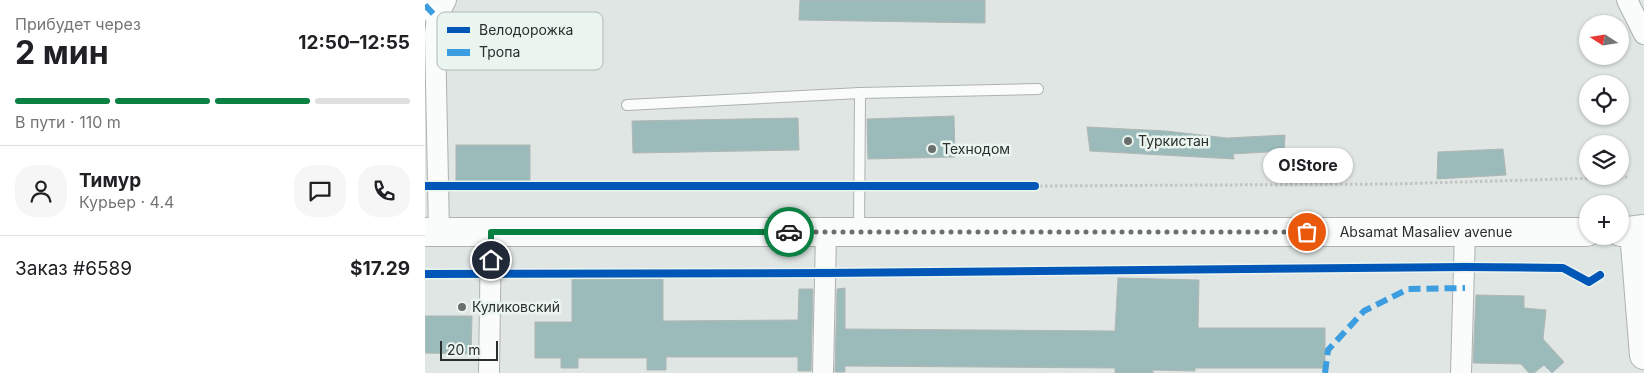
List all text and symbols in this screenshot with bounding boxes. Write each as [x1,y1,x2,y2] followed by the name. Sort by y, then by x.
[437,12,603,70] legend
[15,14,141,34] text: Прибудет через
[1579,15,1629,65] north arrow
[1579,15,1629,245] map controls
[479,21,573,38] text: Велодорожка
[298,31,410,54] text: 12:50–12:55
[15,33,109,72] text: 2 мин
[479,43,520,60] text: Тропа
[1579,75,1629,125] button: locate
[15,112,121,132] text: В пути · 110 m
[1138,132,1209,149] place label: Туркистан
[1122,135,1134,147] marker: Туркистан
[1579,135,1629,185] button: layers
[942,140,1010,157] place label: Технодом
[926,143,938,155] marker: Технодом
[1262,147,1352,182] callout: O!Store
[1278,155,1338,175] text: O!Store
[15,165,67,217] button: person
[294,165,346,217] button: chat
[358,165,410,217] button: phone
[79,169,141,192] text: Тимур
[79,192,174,212] text: Курьер · 4.4
[1579,195,1629,245] button: +
[764,207,814,257] courier
[1286,211,1328,253] pin
[775,218,803,246] icon: car
[1293,218,1321,246] icon: bag
[1340,223,1512,240] street label: Absamat Masaliev avenue
[470,239,512,281] pin
[477,246,505,274] icon: home
[15,257,132,280] text: Заказ #6589
[350,257,410,280] text: $17.29
[472,298,560,315] place label: Куликовский
[456,301,468,313] marker: Куликовский
[440,338,497,361] scale bar
[447,341,481,358] text: 20 m

